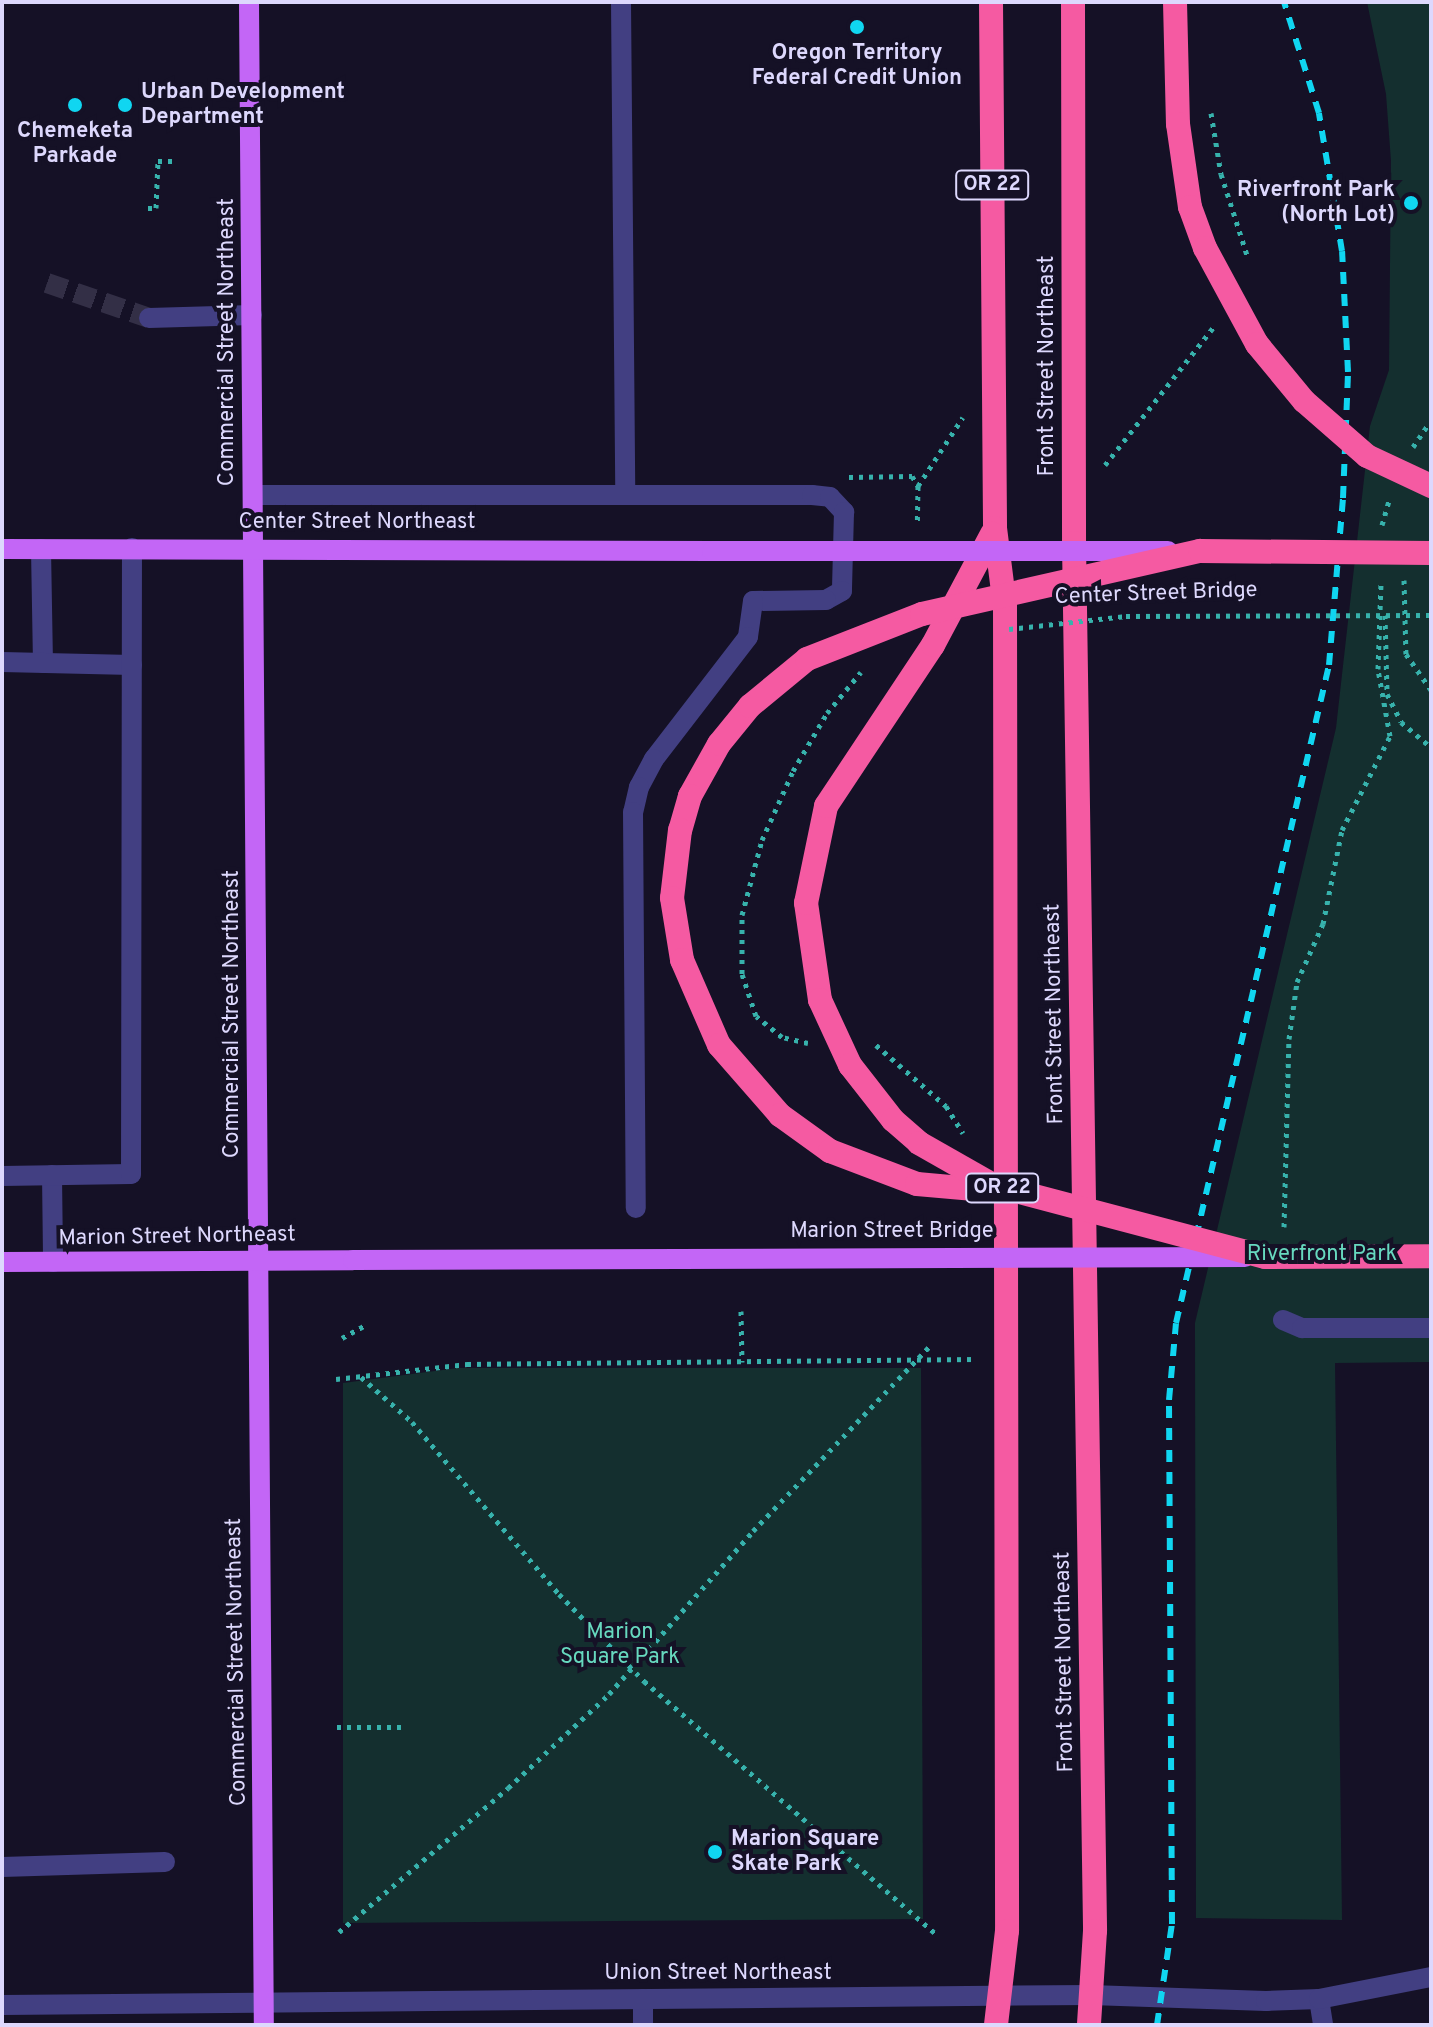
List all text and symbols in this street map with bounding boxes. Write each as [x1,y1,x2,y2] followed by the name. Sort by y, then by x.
[848,18,866,36] marker: Oregon Territory Federal Credit Union
[752,40,962,92] place label: Oregon Territory Federal Credit Union
[141,79,345,130] place label: Urban Development Department
[66,96,84,114] marker: Chemeketa Parkade
[116,96,134,114] marker: Urban Development Department
[17,118,133,170] place label: Chemeketa Parkade
[954,169,1030,201] road number: OR 22
[1237,177,1395,228] place label: Riverfront Park (North Lot)
[1402,194,1420,212] marker: Riverfront Park (North Lot)
[215,198,241,486] street label: Commercial Street Northeast
[1035,255,1061,477] street label: Front Street Northeast
[238,510,476,536] street label: Center Street Northeast
[1054,577,1258,611] street label: Center Street Bridge
[220,870,246,1158] street label: Commercial Street Northeast
[1040,903,1070,1125] street label: Front Street Northeast
[964,1172,1040,1204] road number: OR 22
[790,1219,994,1245] street label: Marion Street Bridge
[58,1222,296,1252] street label: Marion Street Northeast
[1247,1242,1397,1268] park label: Riverfront Park
[221,1518,253,1806] street label: Commercial Street Northeast
[1050,1551,1080,1773] street label: Front Street Northeast
[560,1619,680,1670] park label: Marion Square Park
[731,1826,879,1878] place label: Marion Square Skate Park
[706,1843,724,1861] marker: Marion Square Skate Park
[604,1961,832,1987] street label: Union Street Northeast

